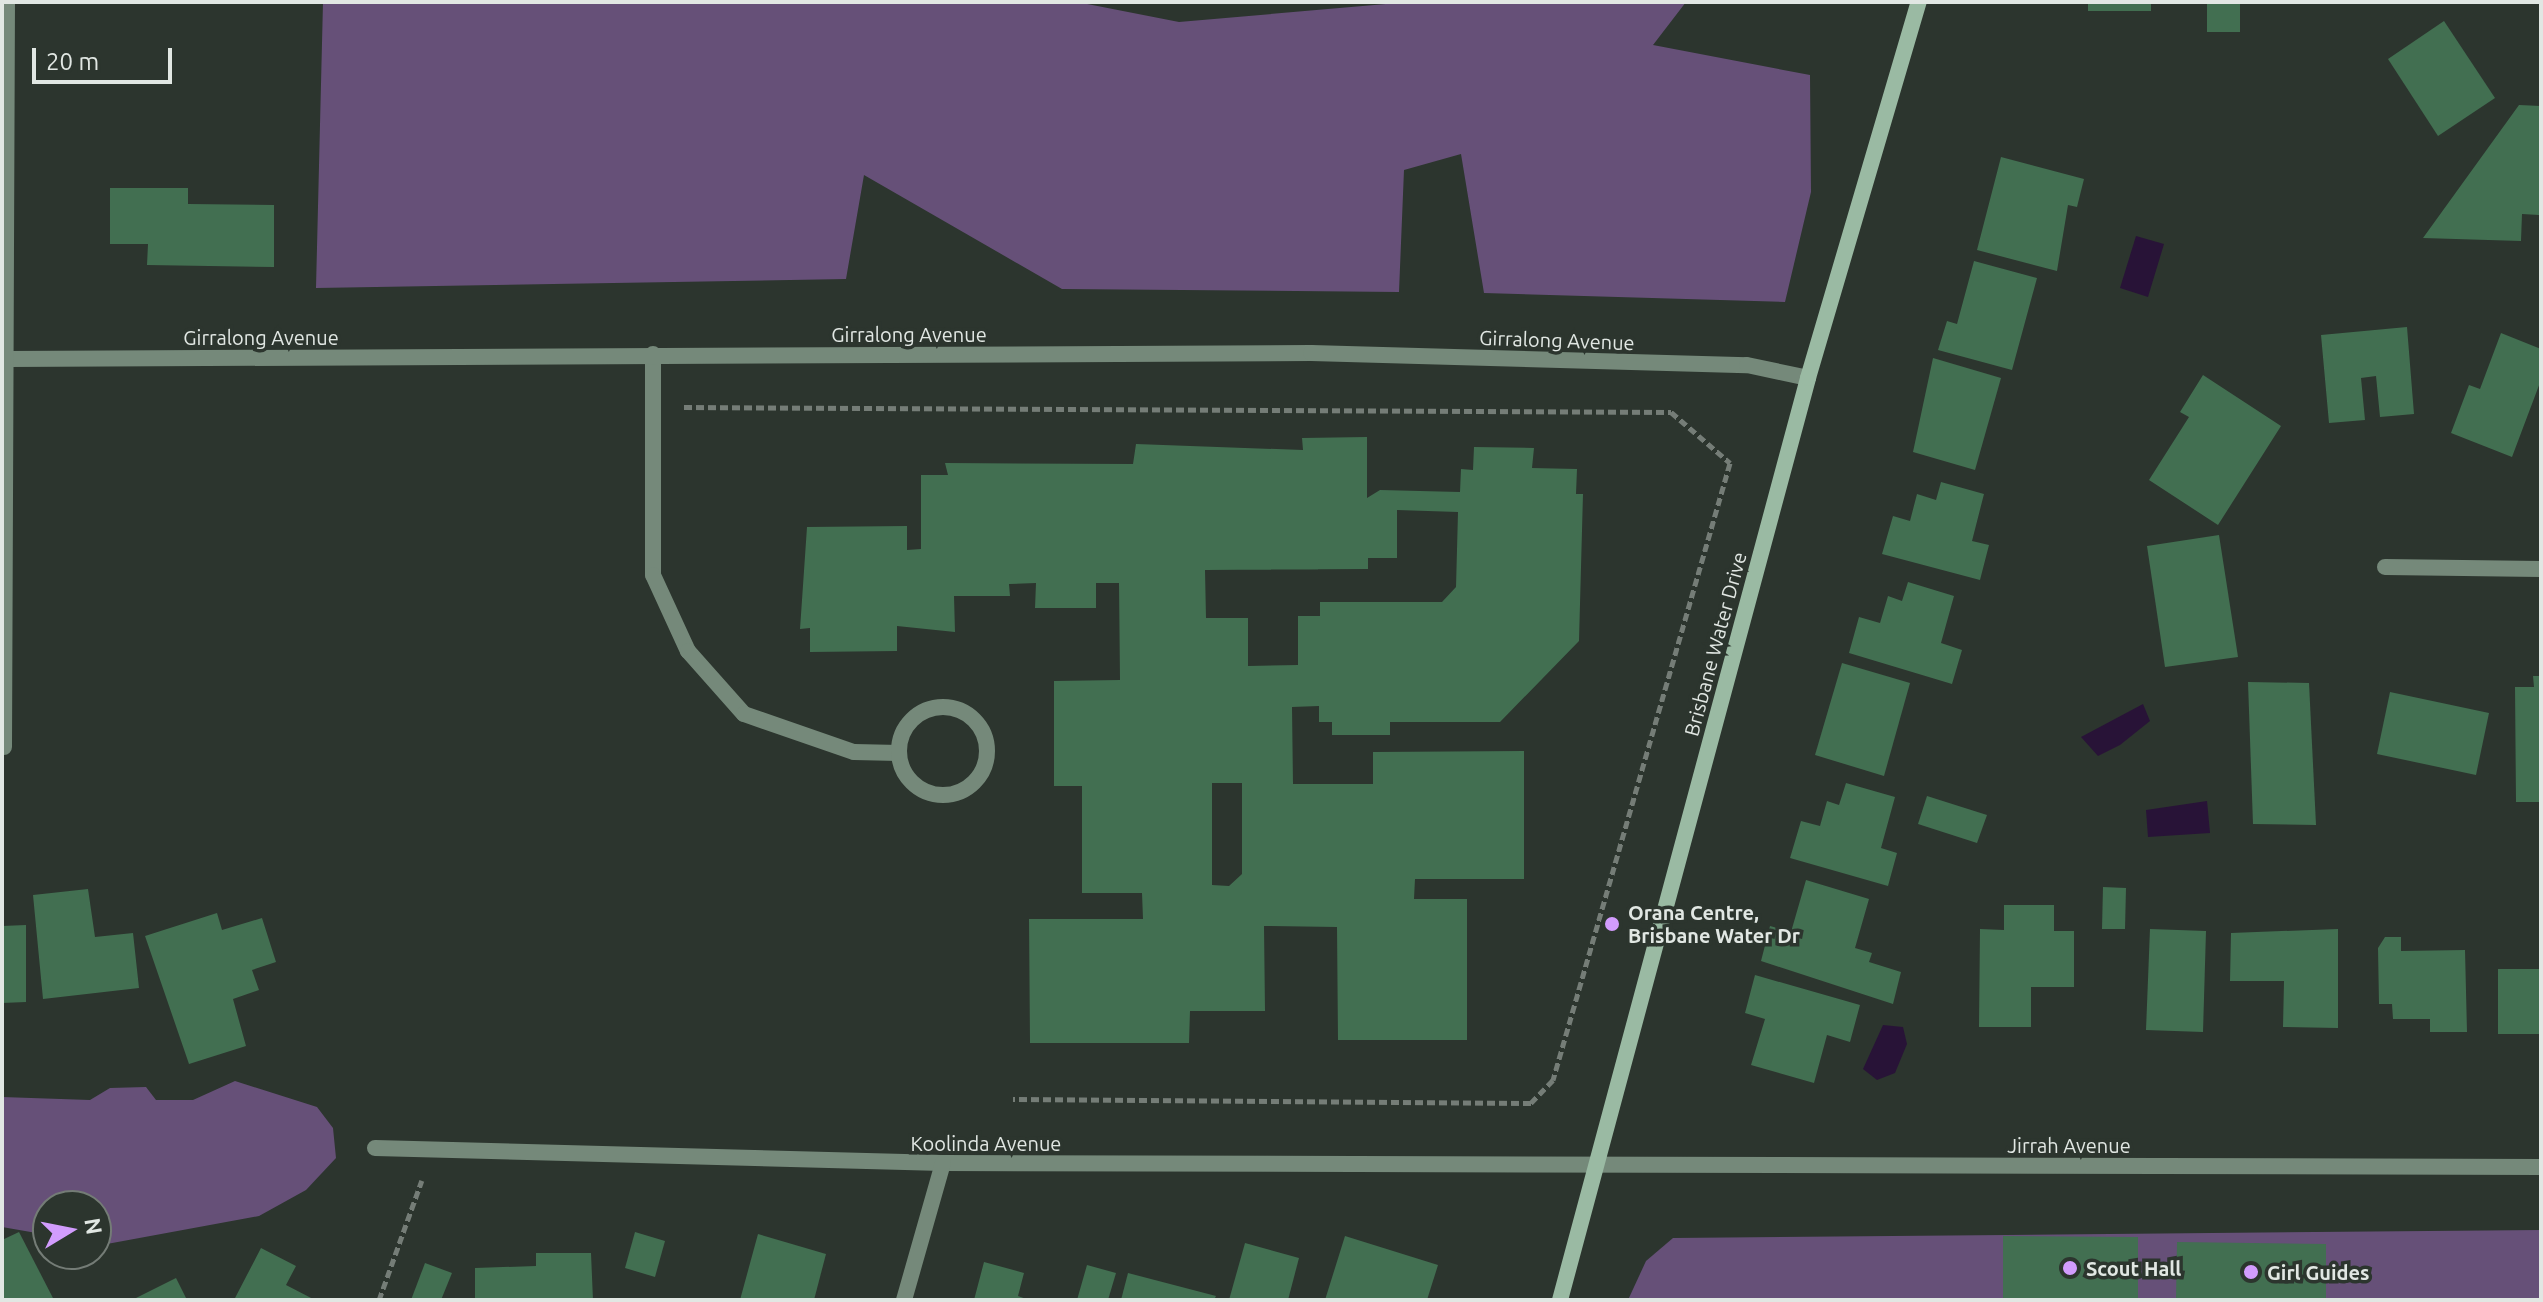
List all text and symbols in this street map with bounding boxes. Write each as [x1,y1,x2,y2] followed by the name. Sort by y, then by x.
[36,32,176,82] scale bar
[46,48,99,75] text: 20 m
[831,322,987,346] street label: Girralong Avenue
[183,325,339,349] street label: Girralong Avenue
[1479,325,1635,355] street label: Girralong Avenue
[1679,549,1751,739] street label: Brisbane Water Drive
[1628,900,1800,947] place label: Orana Centre, Brisbane Water Dr
[1603,915,1621,933] marker: Orana Centre, Brisbane Water Dr
[911,1131,1061,1155] street label: Koolinda Avenue
[2007,1133,2131,1157] street label: Jirrah Avenue
[32,1190,112,1270] north arrow
[80,1216,108,1236] text: N
[2086,1256,2181,1280] place label: Scout Hall
[2061,1259,2079,1277] marker: Scout Hall
[2267,1260,2369,1284] place label: Girl Guides
[2242,1263,2260,1281] marker: Girl Guides

